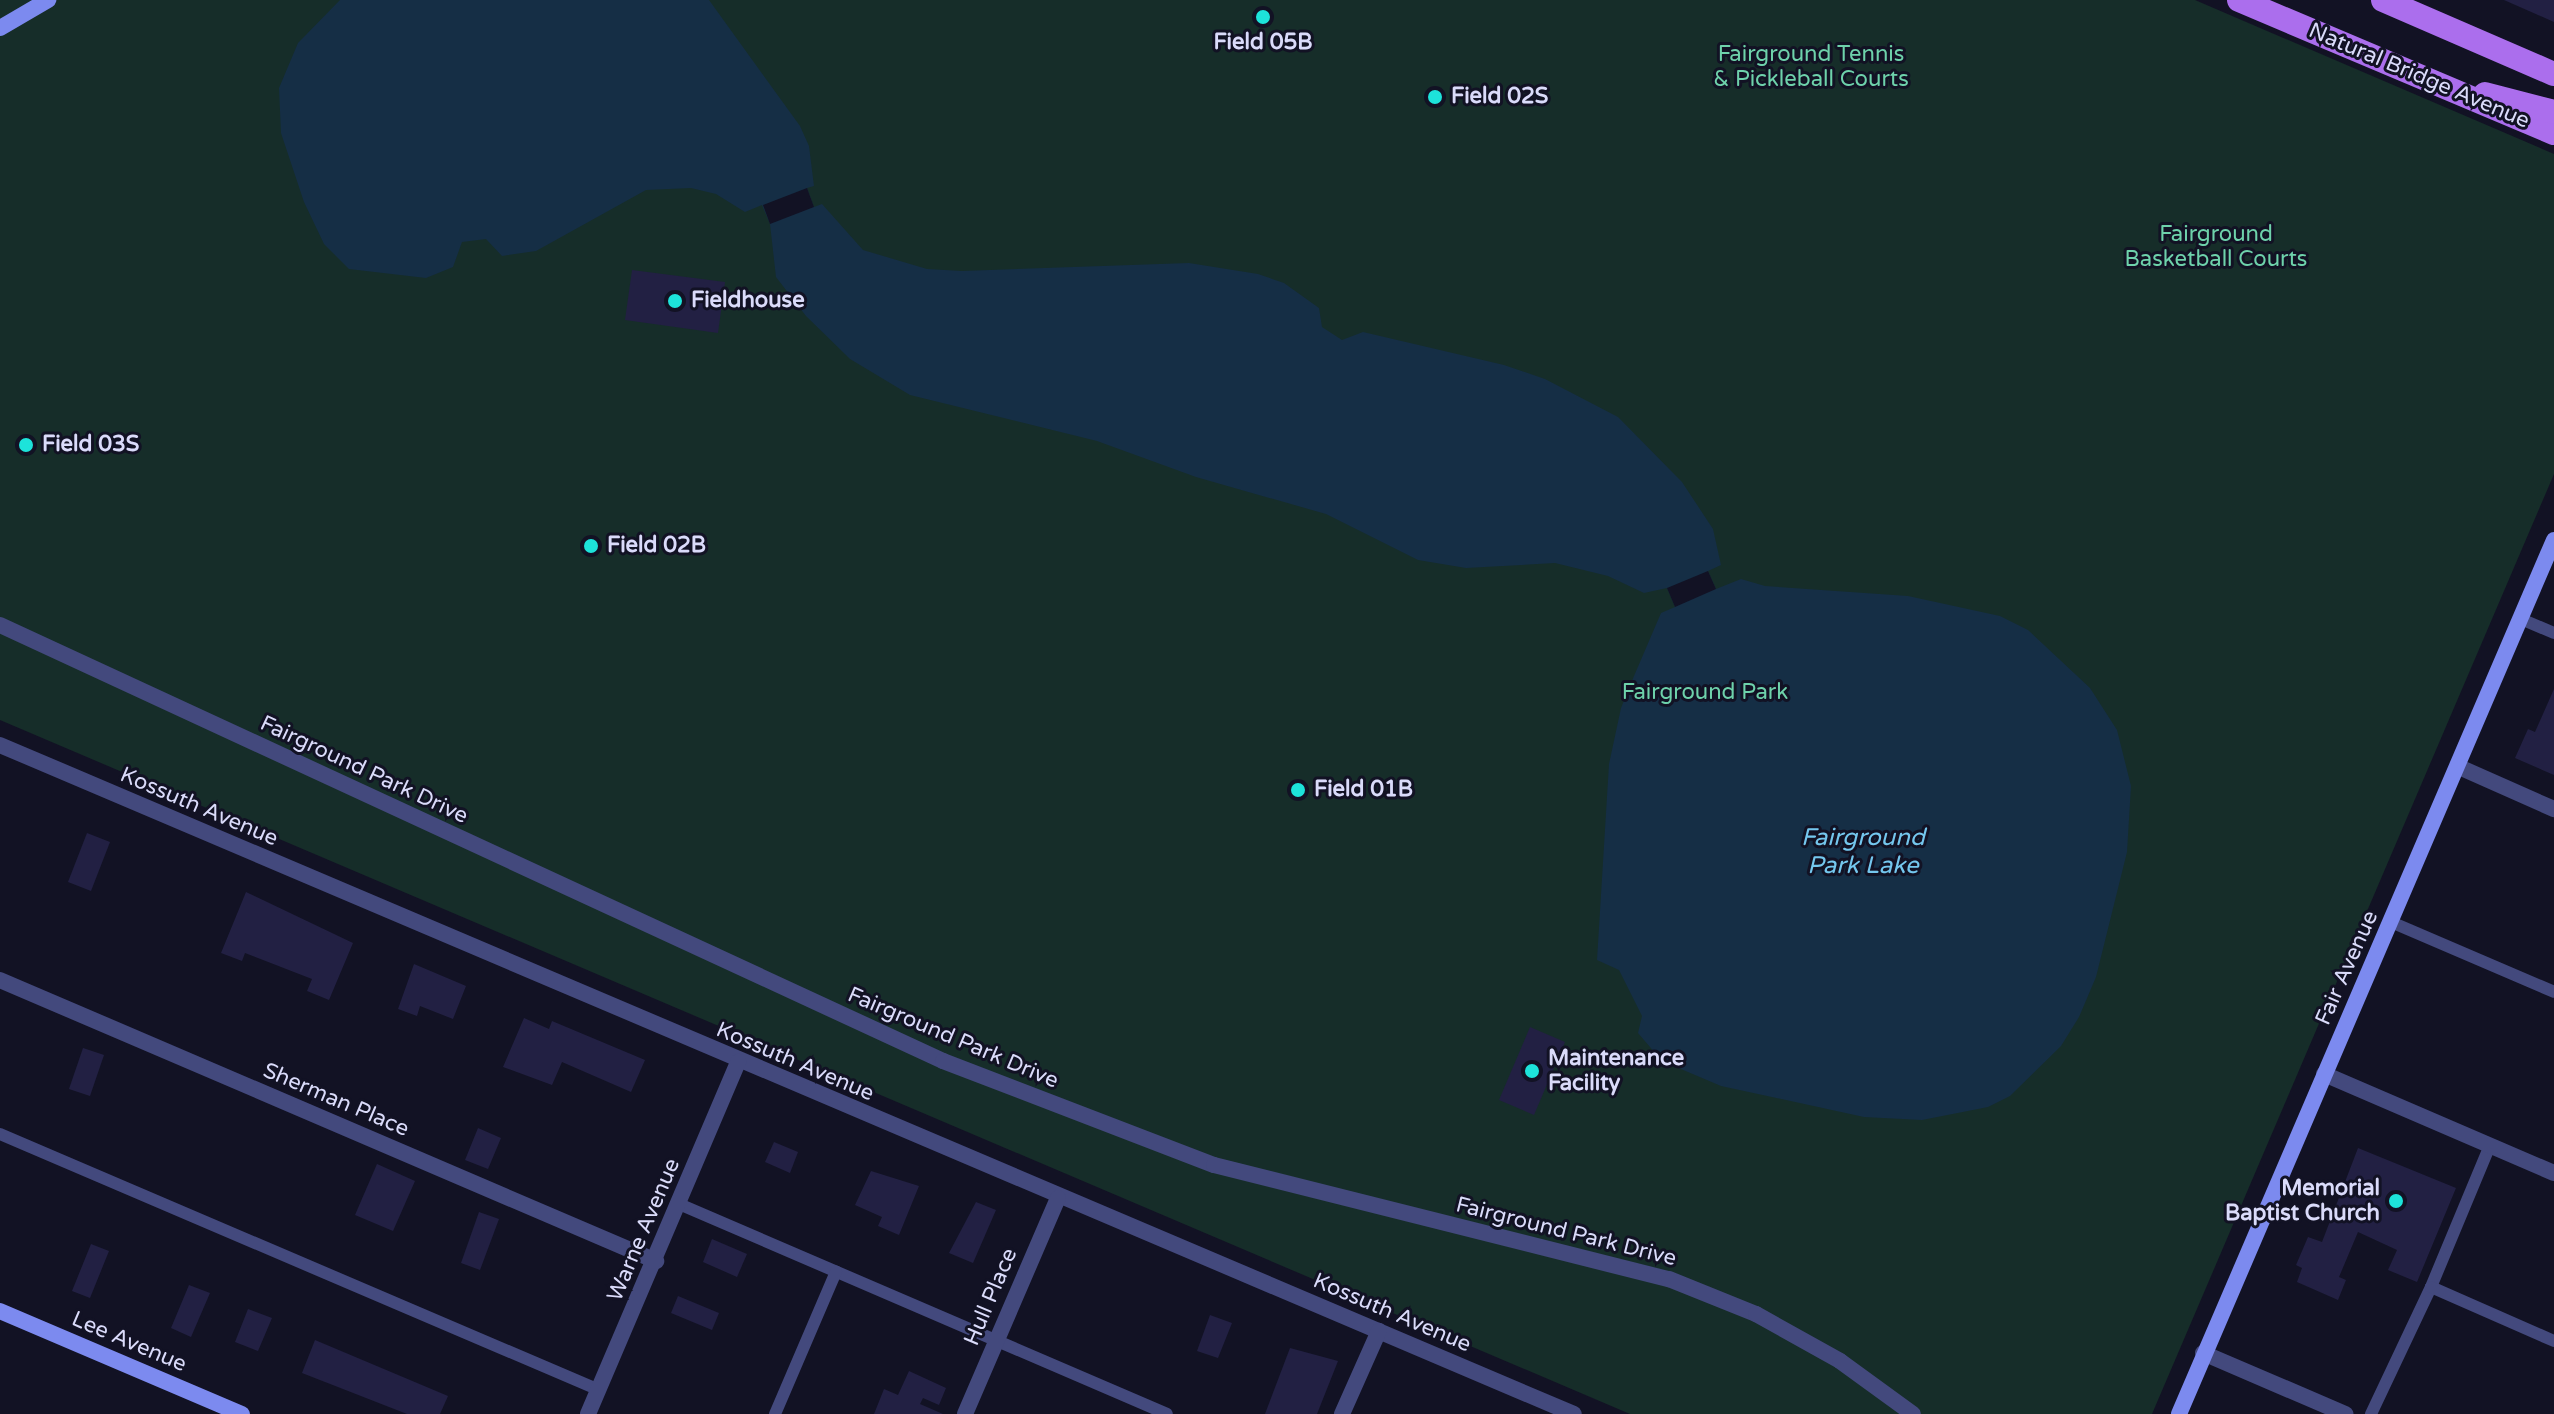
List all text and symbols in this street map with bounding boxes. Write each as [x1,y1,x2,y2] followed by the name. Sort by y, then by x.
[1254,8,1272,26] marker: Field 05B
[2305,18,2533,134] street label: Natural Bridge Avenue
[1213,30,1313,56] place label: Field 05B
[1713,41,1909,92] park label: Fairground Tennis & Pickleball Courts
[1451,84,1548,110] place label: Field 02S
[1426,88,1444,106] marker: Field 02S
[2125,221,2307,272] park label: Fairground Basketball Courts
[691,288,805,314] place label: Fieldhouse
[666,292,684,310] marker: Fieldhouse
[42,432,139,458] place label: Field 03S
[17,436,35,454] marker: Field 03S
[607,533,706,559] place label: Field 02B
[582,537,600,555] marker: Field 02B
[1622,680,1788,706] park label: Fairground Park
[256,710,472,830] street label: Fairground Park Drive
[116,762,282,852] street label: Kossuth Avenue
[1314,777,1413,803] place label: Field 01B
[1289,781,1307,799] marker: Field 01B
[1801,824,1925,880] water label: Fairground Park Lake
[2310,907,2384,1029] street label: Fair Avenue
[844,982,1062,1094] street label: Fairground Park Drive
[712,1017,878,1107] street label: Kossuth Avenue
[1548,1045,1684,1096] place label: Maintenance Facility
[259,1057,413,1143] street label: Sherman Place
[1523,1062,1541,1080] marker: Maintenance Facility
[602,1155,686,1305] street label: Warne Avenue
[2225,1175,2380,1226] place label: Memorial Baptist Church
[1453,1192,1679,1272] street label: Fairground Park Drive
[2387,1192,2405,1210] marker: Memorial Baptist Church
[959,1244,1023,1350] street label: Hull Place
[1309,1268,1475,1358] street label: Kossuth Avenue
[68,1306,190,1378] street label: Lee Avenue

